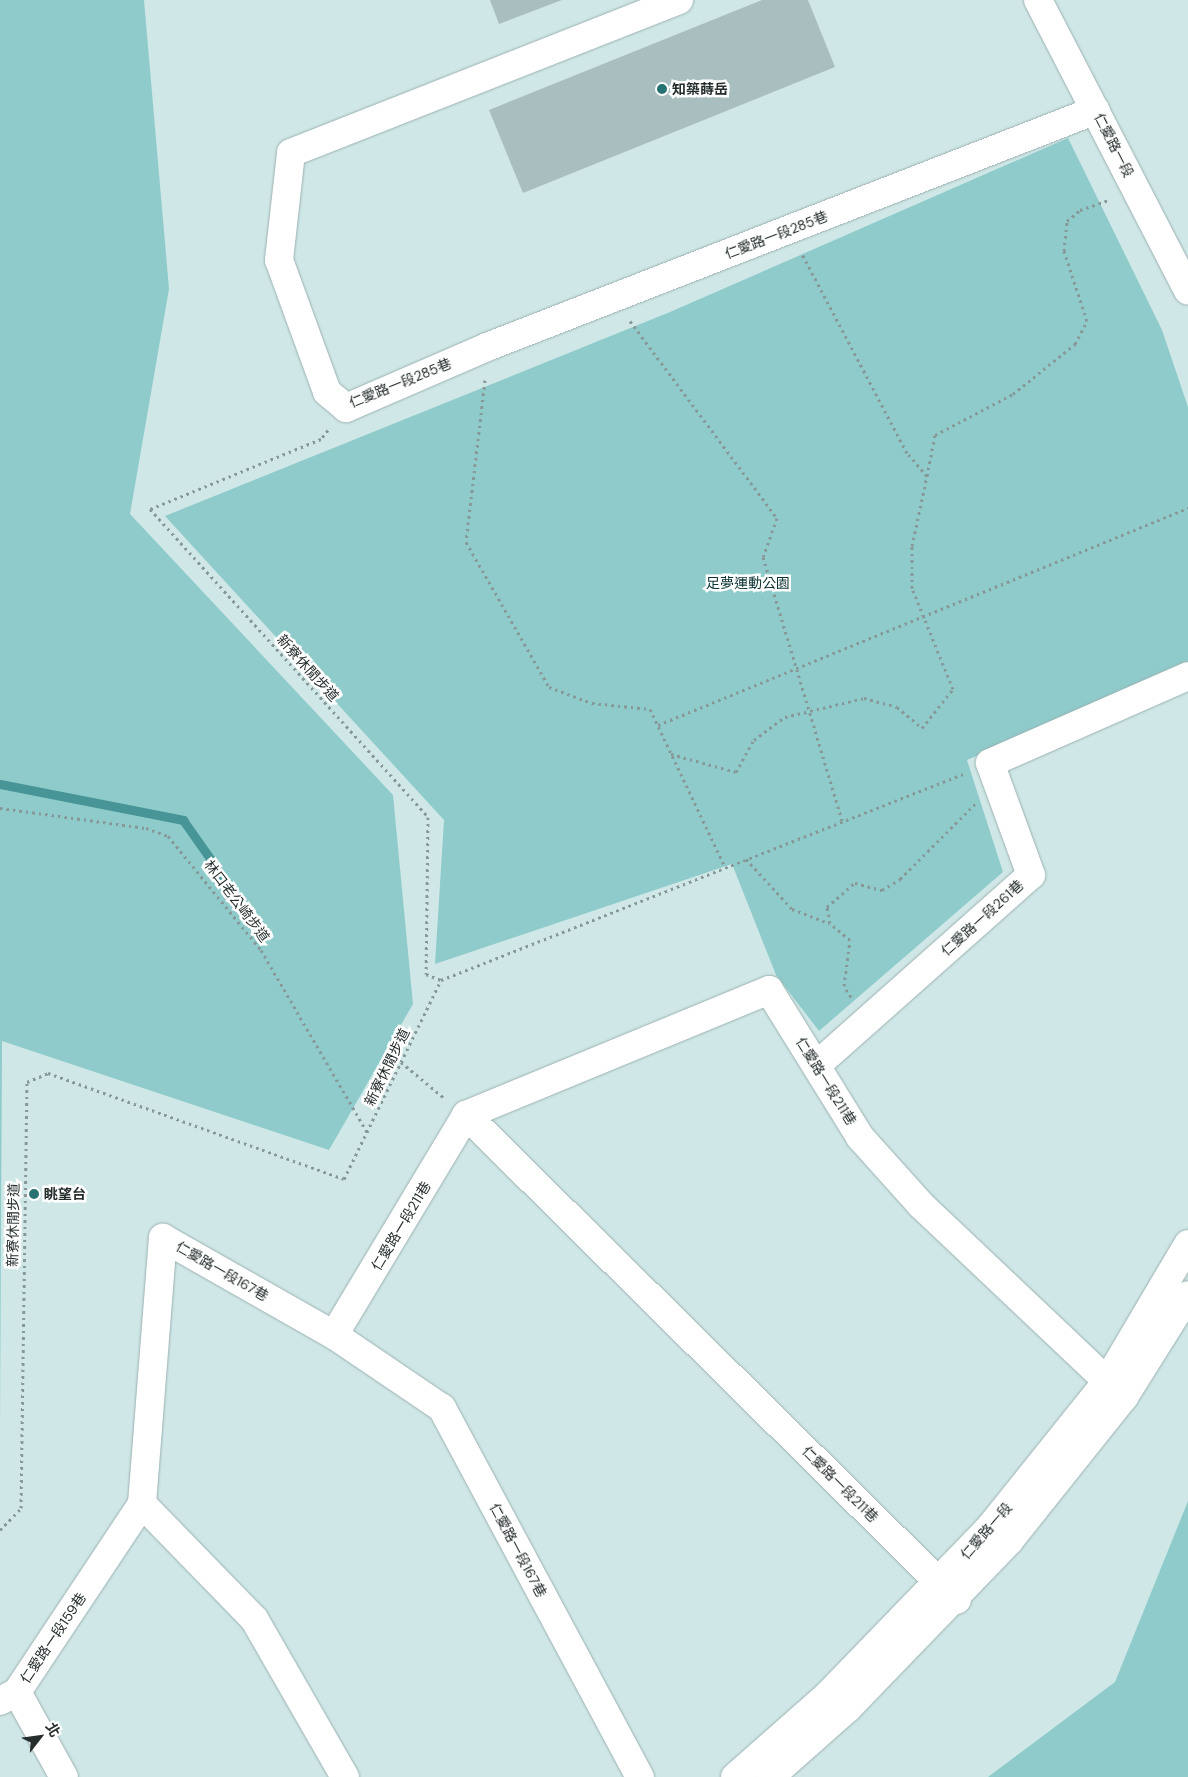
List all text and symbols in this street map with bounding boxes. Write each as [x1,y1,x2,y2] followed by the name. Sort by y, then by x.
[672,81,728,97] place label: 知築蒔岳
[656,83,668,95] marker: 知築蒔岳
[1091,110,1137,180] street label: 仁愛路一段
[722,208,830,262] street label: 仁愛路一段285巷
[346,355,454,411] street label: 仁愛路一段285巷
[706,575,790,591] park label: 足夢運動公園
[274,631,342,705] street label: 新寮休閒步道
[201,857,273,945] street label: 林口老公崎步道
[937,877,1027,959] street label: 仁愛路一段261巷
[361,1026,413,1108] street label: 新寮休閒步道
[792,1034,860,1128] street label: 仁愛路一段211巷
[368,1178,434,1274] street label: 仁愛路一段211巷
[4,1183,22,1267] street label: 新寮休閒步道
[44,1186,86,1202] place label: 眺望台
[28,1188,40,1200] marker: 眺望台
[173,1238,271,1304] street label: 仁愛路一段167巷
[798,1442,882,1526] street label: 仁愛路一段211巷
[957,1499,1015,1563] street label: 仁愛路一段
[486,1500,550,1600] street label: 仁愛路一段167巷
[17,1590,89,1686] street label: 仁愛路一段159巷
[15,1712,65,1762] north arrow
[42,1719,64,1740] text: 北

